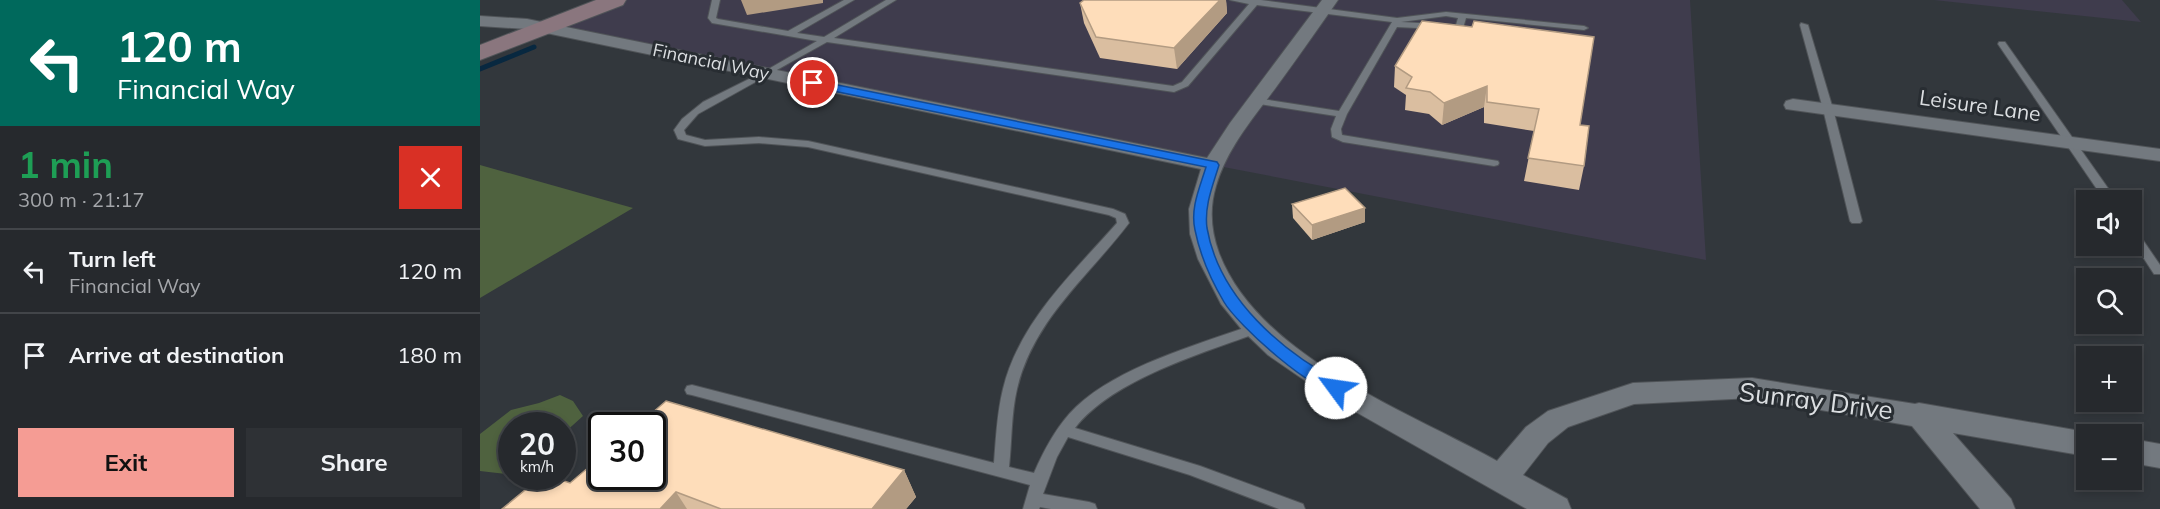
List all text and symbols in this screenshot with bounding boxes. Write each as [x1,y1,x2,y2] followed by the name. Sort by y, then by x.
[117,20,242,73] text: 120 m
[18,24,96,102] icon: left
[651,38,772,85] street label: Financial Way
[787,57,838,108] pin
[796,66,829,99] icon: arrive
[117,72,295,106] text: Financial Way
[1918,84,2043,126] street label: Leisure Lane
[18,142,113,187] text: 1 min
[399,146,462,209] button: close
[18,187,144,212] text: 300 m · 21:17
[2076,190,2142,490] map controls
[2076,190,2142,256] button: sound
[69,245,156,273] text: Turn left
[18,255,51,288] icon: left
[397,257,462,285] text: 120 m
[2076,268,2142,334] button: search
[69,273,201,298] text: Financial Way
[18,339,51,372] icon: arrive
[69,341,284,369] text: Arrive at destination
[397,341,462,369] text: 180 m
[2076,346,2142,412] button: +
[1304,356,1368,420] position arrow
[1737,375,1895,426] street label: Sunray Drive
[588,412,666,490] speed limit sign: 30
[2076,424,2142,490] button: −
[519,425,555,463] text: 20
[18,428,234,497] button: Exit
[246,428,462,497] button: Share
[520,457,554,476] text: km/h

